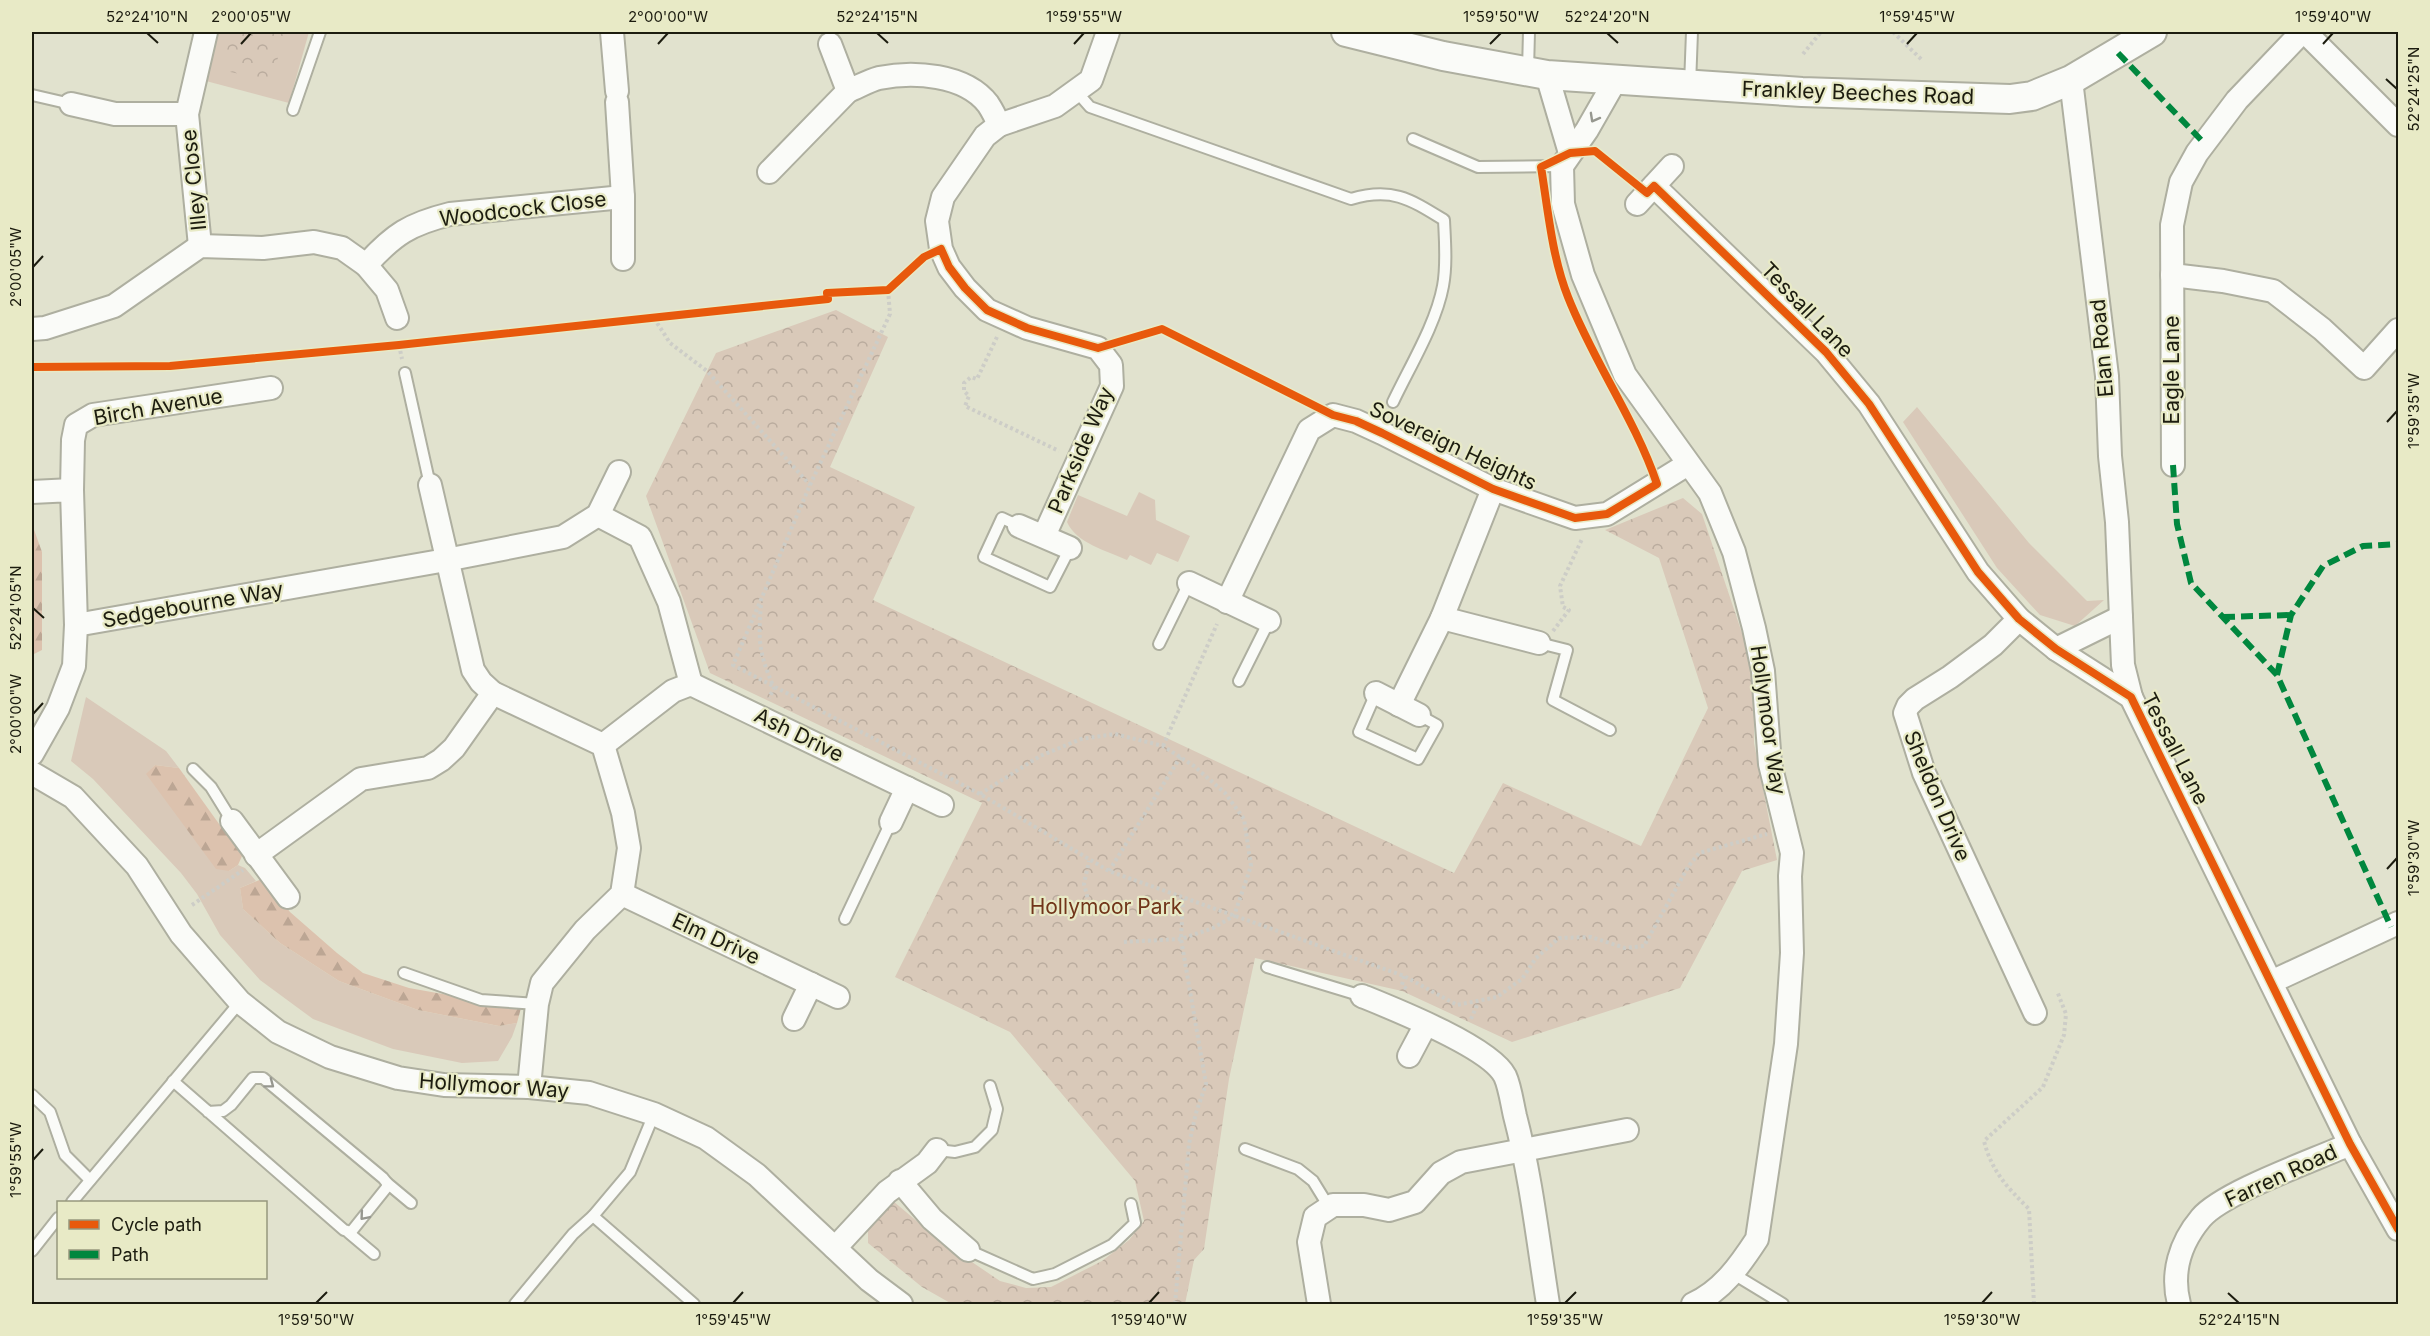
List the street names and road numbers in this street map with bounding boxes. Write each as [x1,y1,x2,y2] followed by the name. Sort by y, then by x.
[1741,76,1975,109] street label: Frankley Beeches Road
[176,128,211,232] street label: Illey Close
[438,186,608,231] street label: Woodcock Close
[1756,257,1859,362] street label: Tessall Lane
[2085,298,2118,398] street label: Elan Road
[2159,316,2184,424] street label: Eagle Lane
[91,383,224,430] street label: Birch Avenue
[1043,383,1119,517] street label: Parkside Way
[1366,396,1541,495] street label: Sovereign Heights
[100,576,286,633] street label: Sedgebourne Way
[1746,644,1791,796] street label: Hollymoor Way
[2136,689,2214,809] street label: Tessall Lane
[751,702,848,767] street label: Ash Drive
[1899,727,1976,865] street label: Sheldon Drive
[668,907,764,970] street label: Elm Drive
[418,1068,570,1103] street label: Hollymoor Way
[2221,1139,2341,1212] street label: Farren Road

